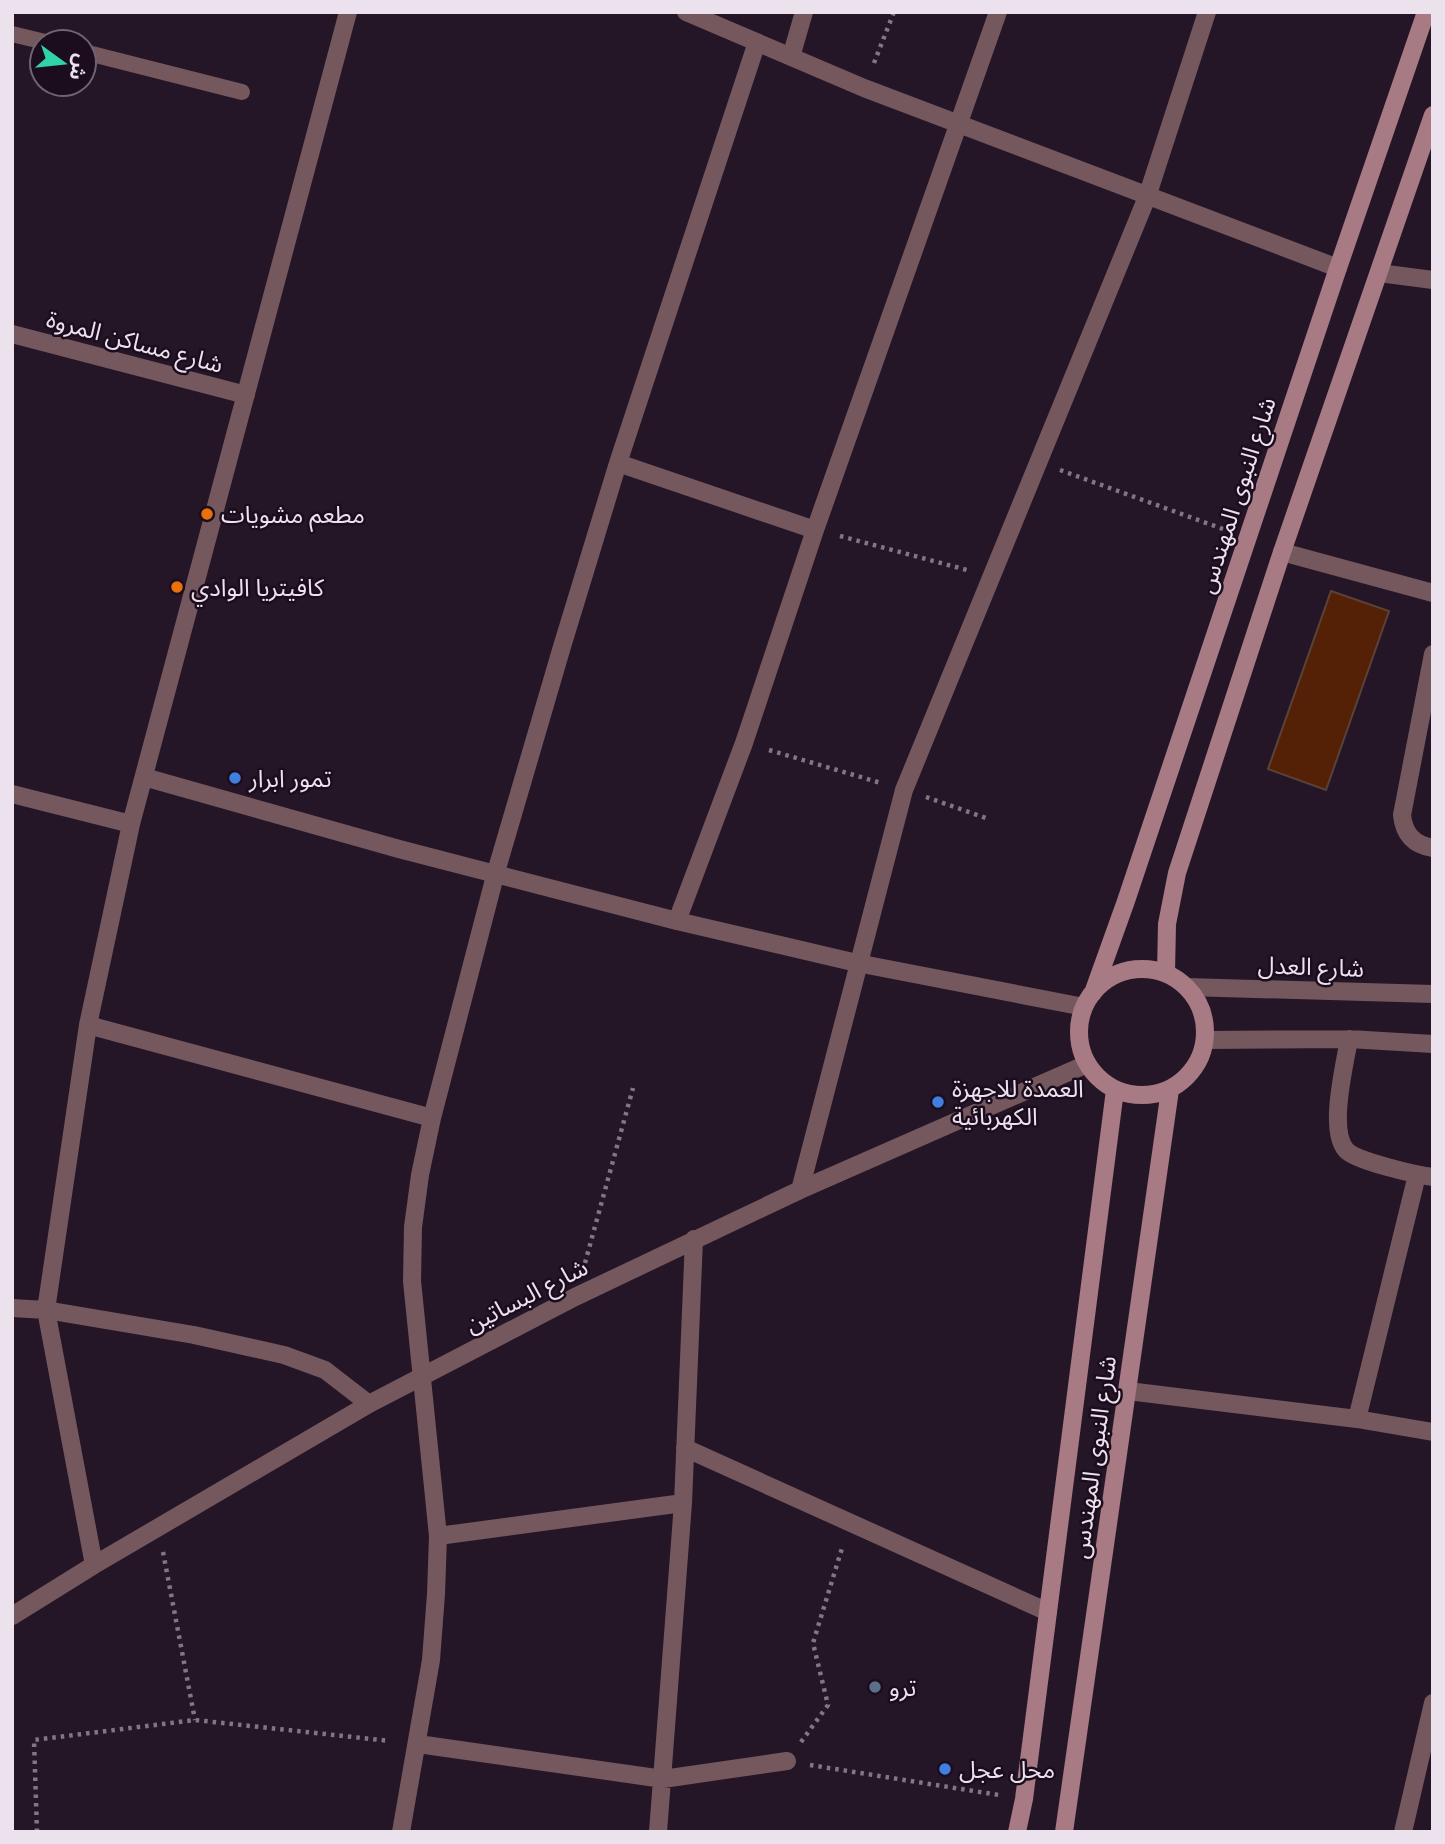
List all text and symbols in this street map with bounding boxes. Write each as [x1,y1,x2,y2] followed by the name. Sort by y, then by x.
[28,28,98,98] north arrow
[64,52,95,83] text: ش
[43,302,227,382] street label: شارع مساكن المروة
[1189,393,1285,598] street label: شارع النبوى المهندس
[221,498,365,532] place label: مطعم مشويات
[199,506,215,522] marker: مطعم مشويات
[191,571,325,607] place label: كافيتريا الوادي
[169,579,185,595] marker: كافيتريا الوادي
[248,762,332,794] place label: تمور ابرار
[227,770,243,786] marker: تمور ابرار
[1257,948,1365,986] street label: شارع العدل
[952,1072,1084,1132] place label: العمدة للاجهزة الكهربائية
[930,1094,946,1110] marker: العمدة للاجهزة الكهربائية
[459,1250,594,1341] street label: شارع البساتين
[1063,1354,1125,1561] street label: شارع النبوى المهندس
[889,1671,916,1703] place label: ترو
[867,1679,883,1695] marker: ترو
[959,1753,1055,1785] place label: محل عجل
[937,1761,953,1777] marker: محل عجل

